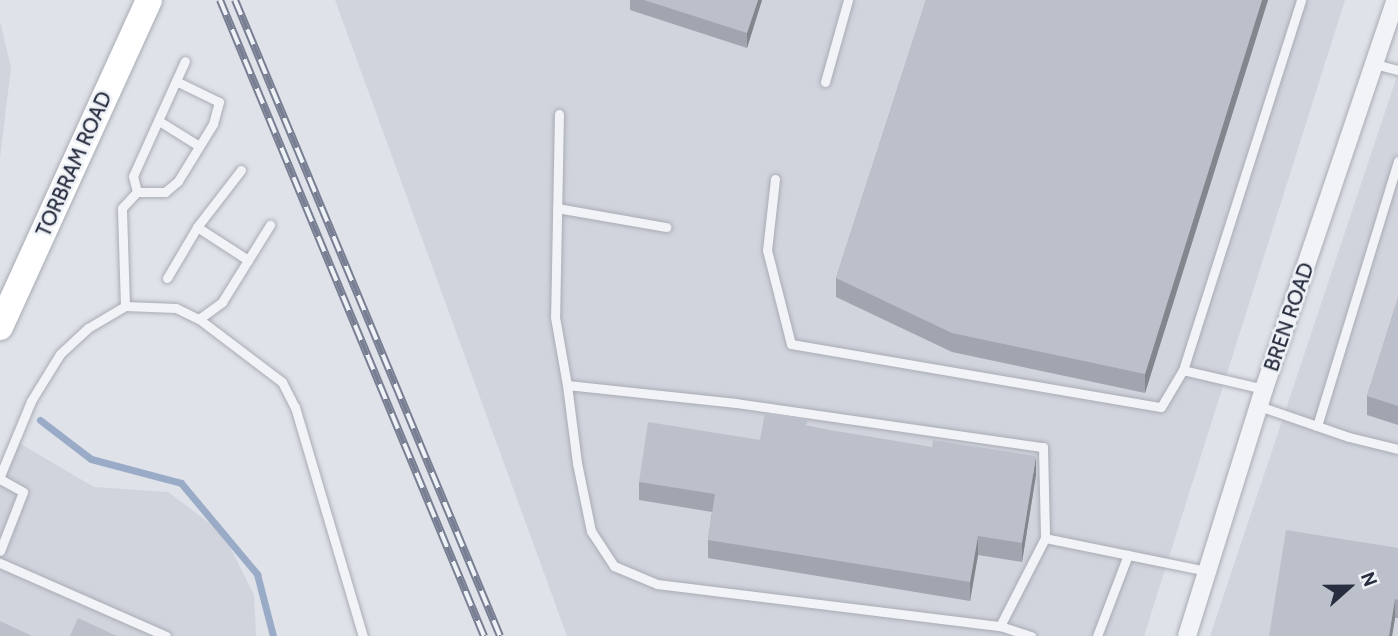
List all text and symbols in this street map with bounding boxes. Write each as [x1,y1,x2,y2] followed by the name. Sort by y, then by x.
[31,88,117,240] street label: TORBRAM ROAD
[1259,259,1319,375] street label: BREN ROAD
[1314,552,1384,622] north arrow
[1356,569,1382,590] text: N

